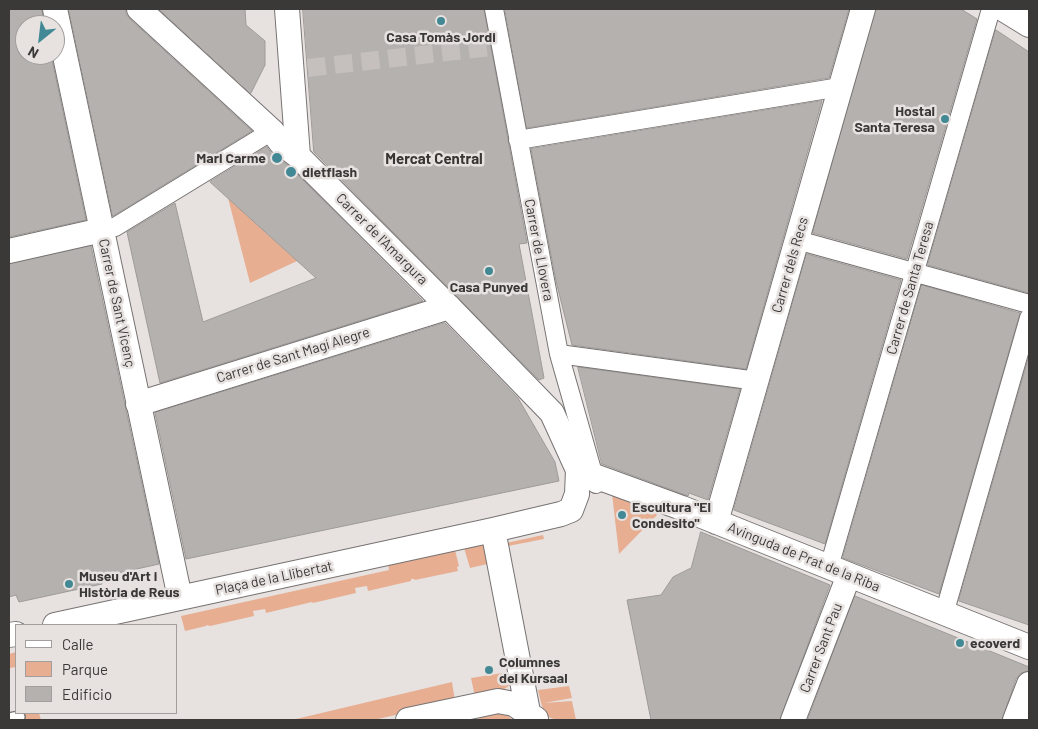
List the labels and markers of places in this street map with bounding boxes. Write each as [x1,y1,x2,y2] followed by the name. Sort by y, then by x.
[435,15,447,27] marker: Casa Tomàs Jordi
[386,29,496,45] place label: Casa Tomàs Jordi
[854,103,935,136] place label: Hostal Santa Teresa
[939,113,951,125] marker: Hostal Santa Teresa
[196,150,266,166] place label: Mari Carme
[270,151,284,165] marker: Mari Carme
[302,164,357,180] place label: dietflash
[284,165,298,179] marker: dietflash
[483,265,495,277] marker: Casa Punyed
[450,279,528,295] place label: Casa Punyed
[632,499,711,532] place label: Escultura "El Condesito"
[616,509,628,521] marker: Escultura "El Condesito"
[79,568,180,600] place label: Museu d'Art i Història de Reus
[63,578,75,590] marker: Museu d'Art i Història de Reus
[970,635,1020,651] place label: ecoverd
[954,637,966,649] marker: ecoverd
[499,654,568,686] place label: Columnes del Kursaal
[483,664,495,676] marker: Columnes del Kursaal

